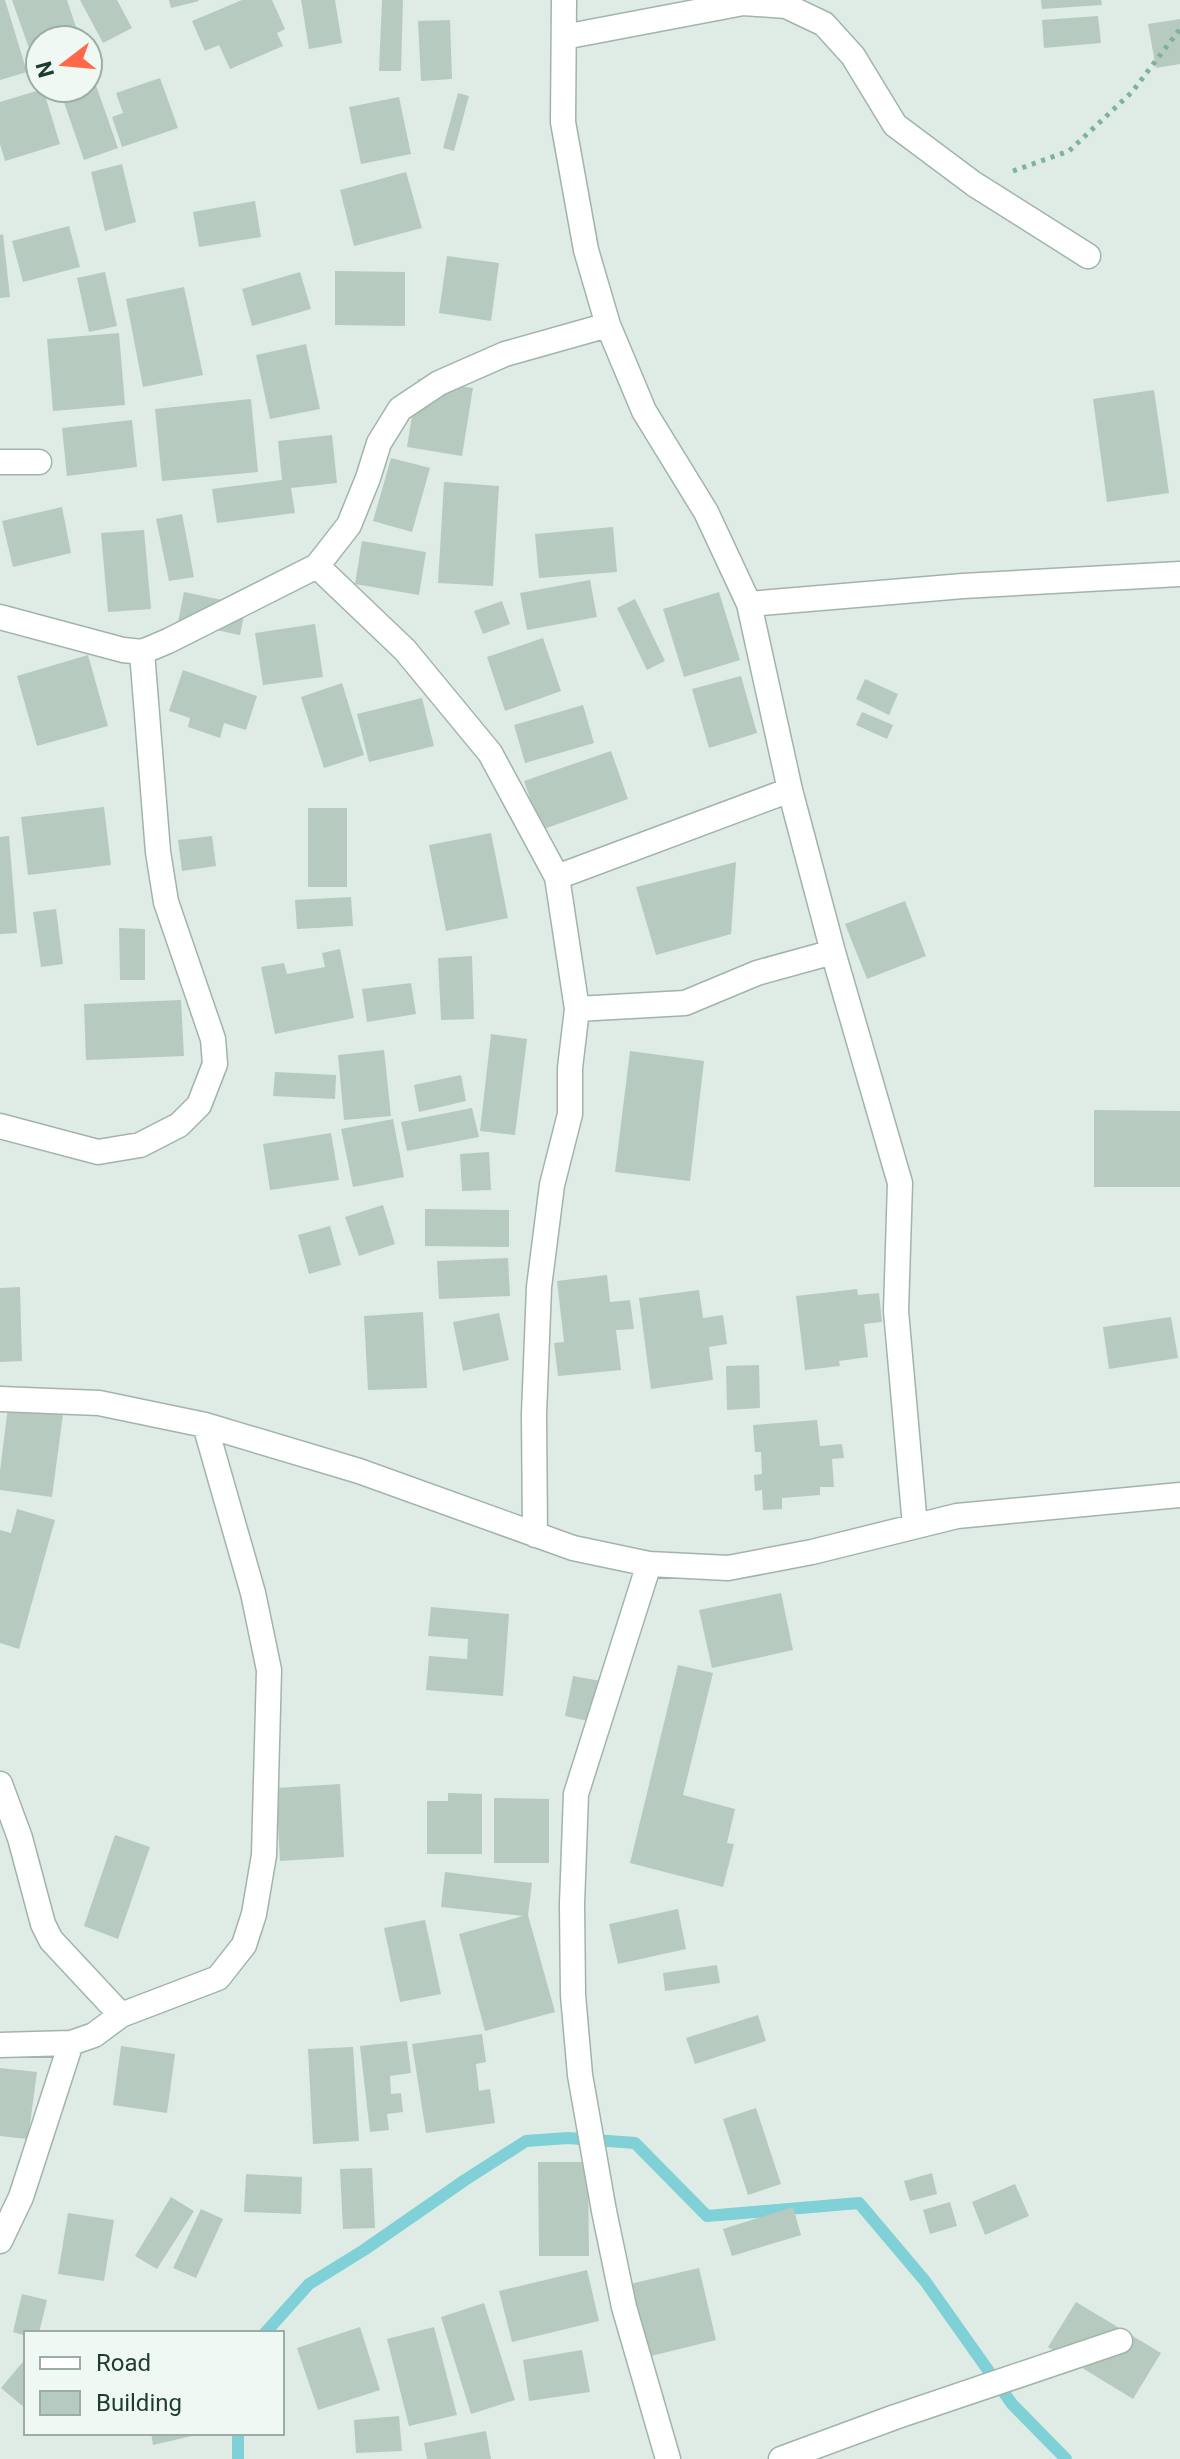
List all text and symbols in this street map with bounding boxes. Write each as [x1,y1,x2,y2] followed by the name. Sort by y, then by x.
[24,24,104,104] north arrow
[31,58,59,80] text: N
[24,2331,284,2435] legend
[96,2349,151,2377] text: Road
[96,2389,182,2417] text: Building

